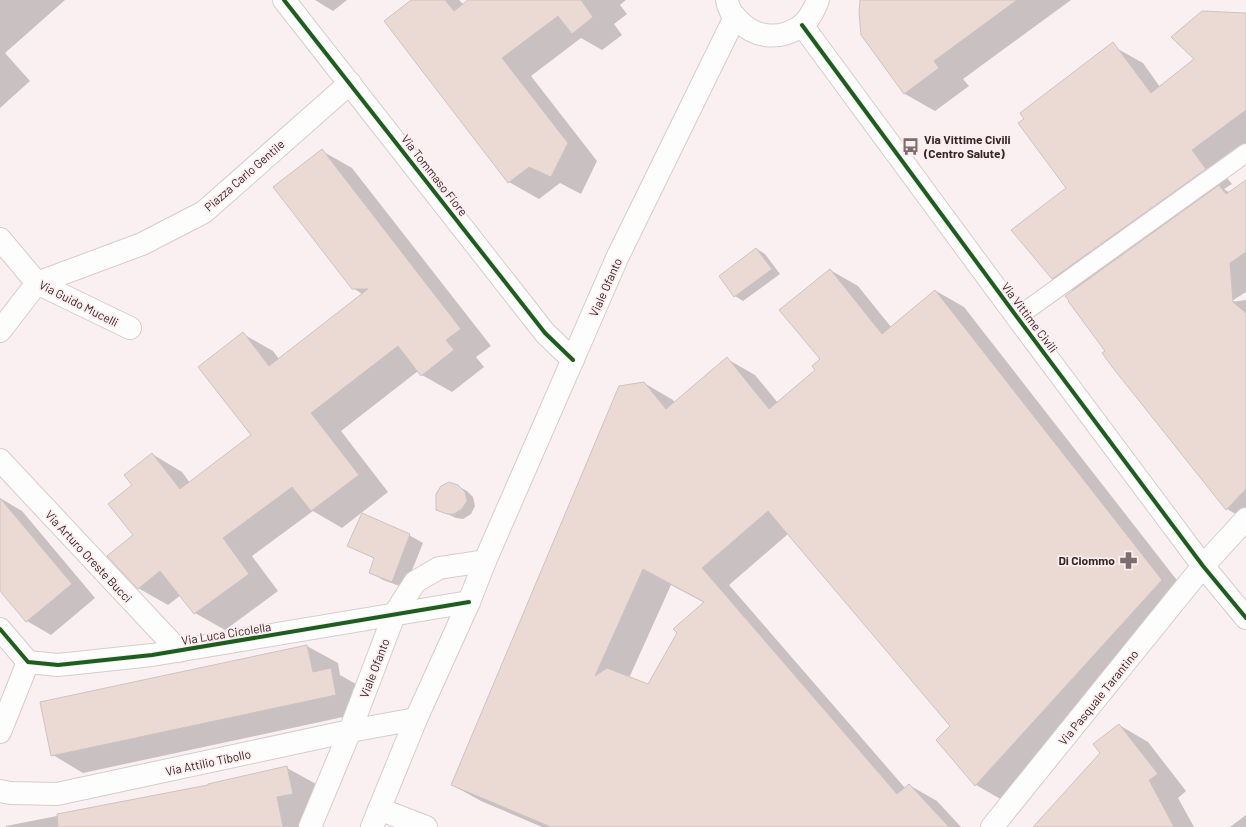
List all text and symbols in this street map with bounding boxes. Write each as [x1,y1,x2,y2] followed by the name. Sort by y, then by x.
[399,132,471,218] street label: Via Tommaso Fiore
[923,132,1011,160] place label: Via Vittime Civili (Centro Salute)
[201,136,287,214] street label: Piazza Carlo Gentile
[901,136,921,156] bus stop icon: Via Vittime Civili (Centro Salute)
[586,256,624,318] street label: Viale Ofanto
[37,277,121,329] street label: Via Guido Mucelli
[999,279,1061,355] street label: Via Vittime Civili
[43,507,135,605] street label: Via Arturo Oreste Bucci
[1118,550,1138,570] pharmacy icon: Di Ciommo
[1058,553,1115,567] place label: Di Ciommo
[180,619,272,647] street label: Via Luca Cicolella
[356,636,392,700] street label: Viale Ofanto
[1055,647,1141,747] street label: Via Pasquale Tarantino
[164,746,252,778] street label: Via Attilio Tibollo

